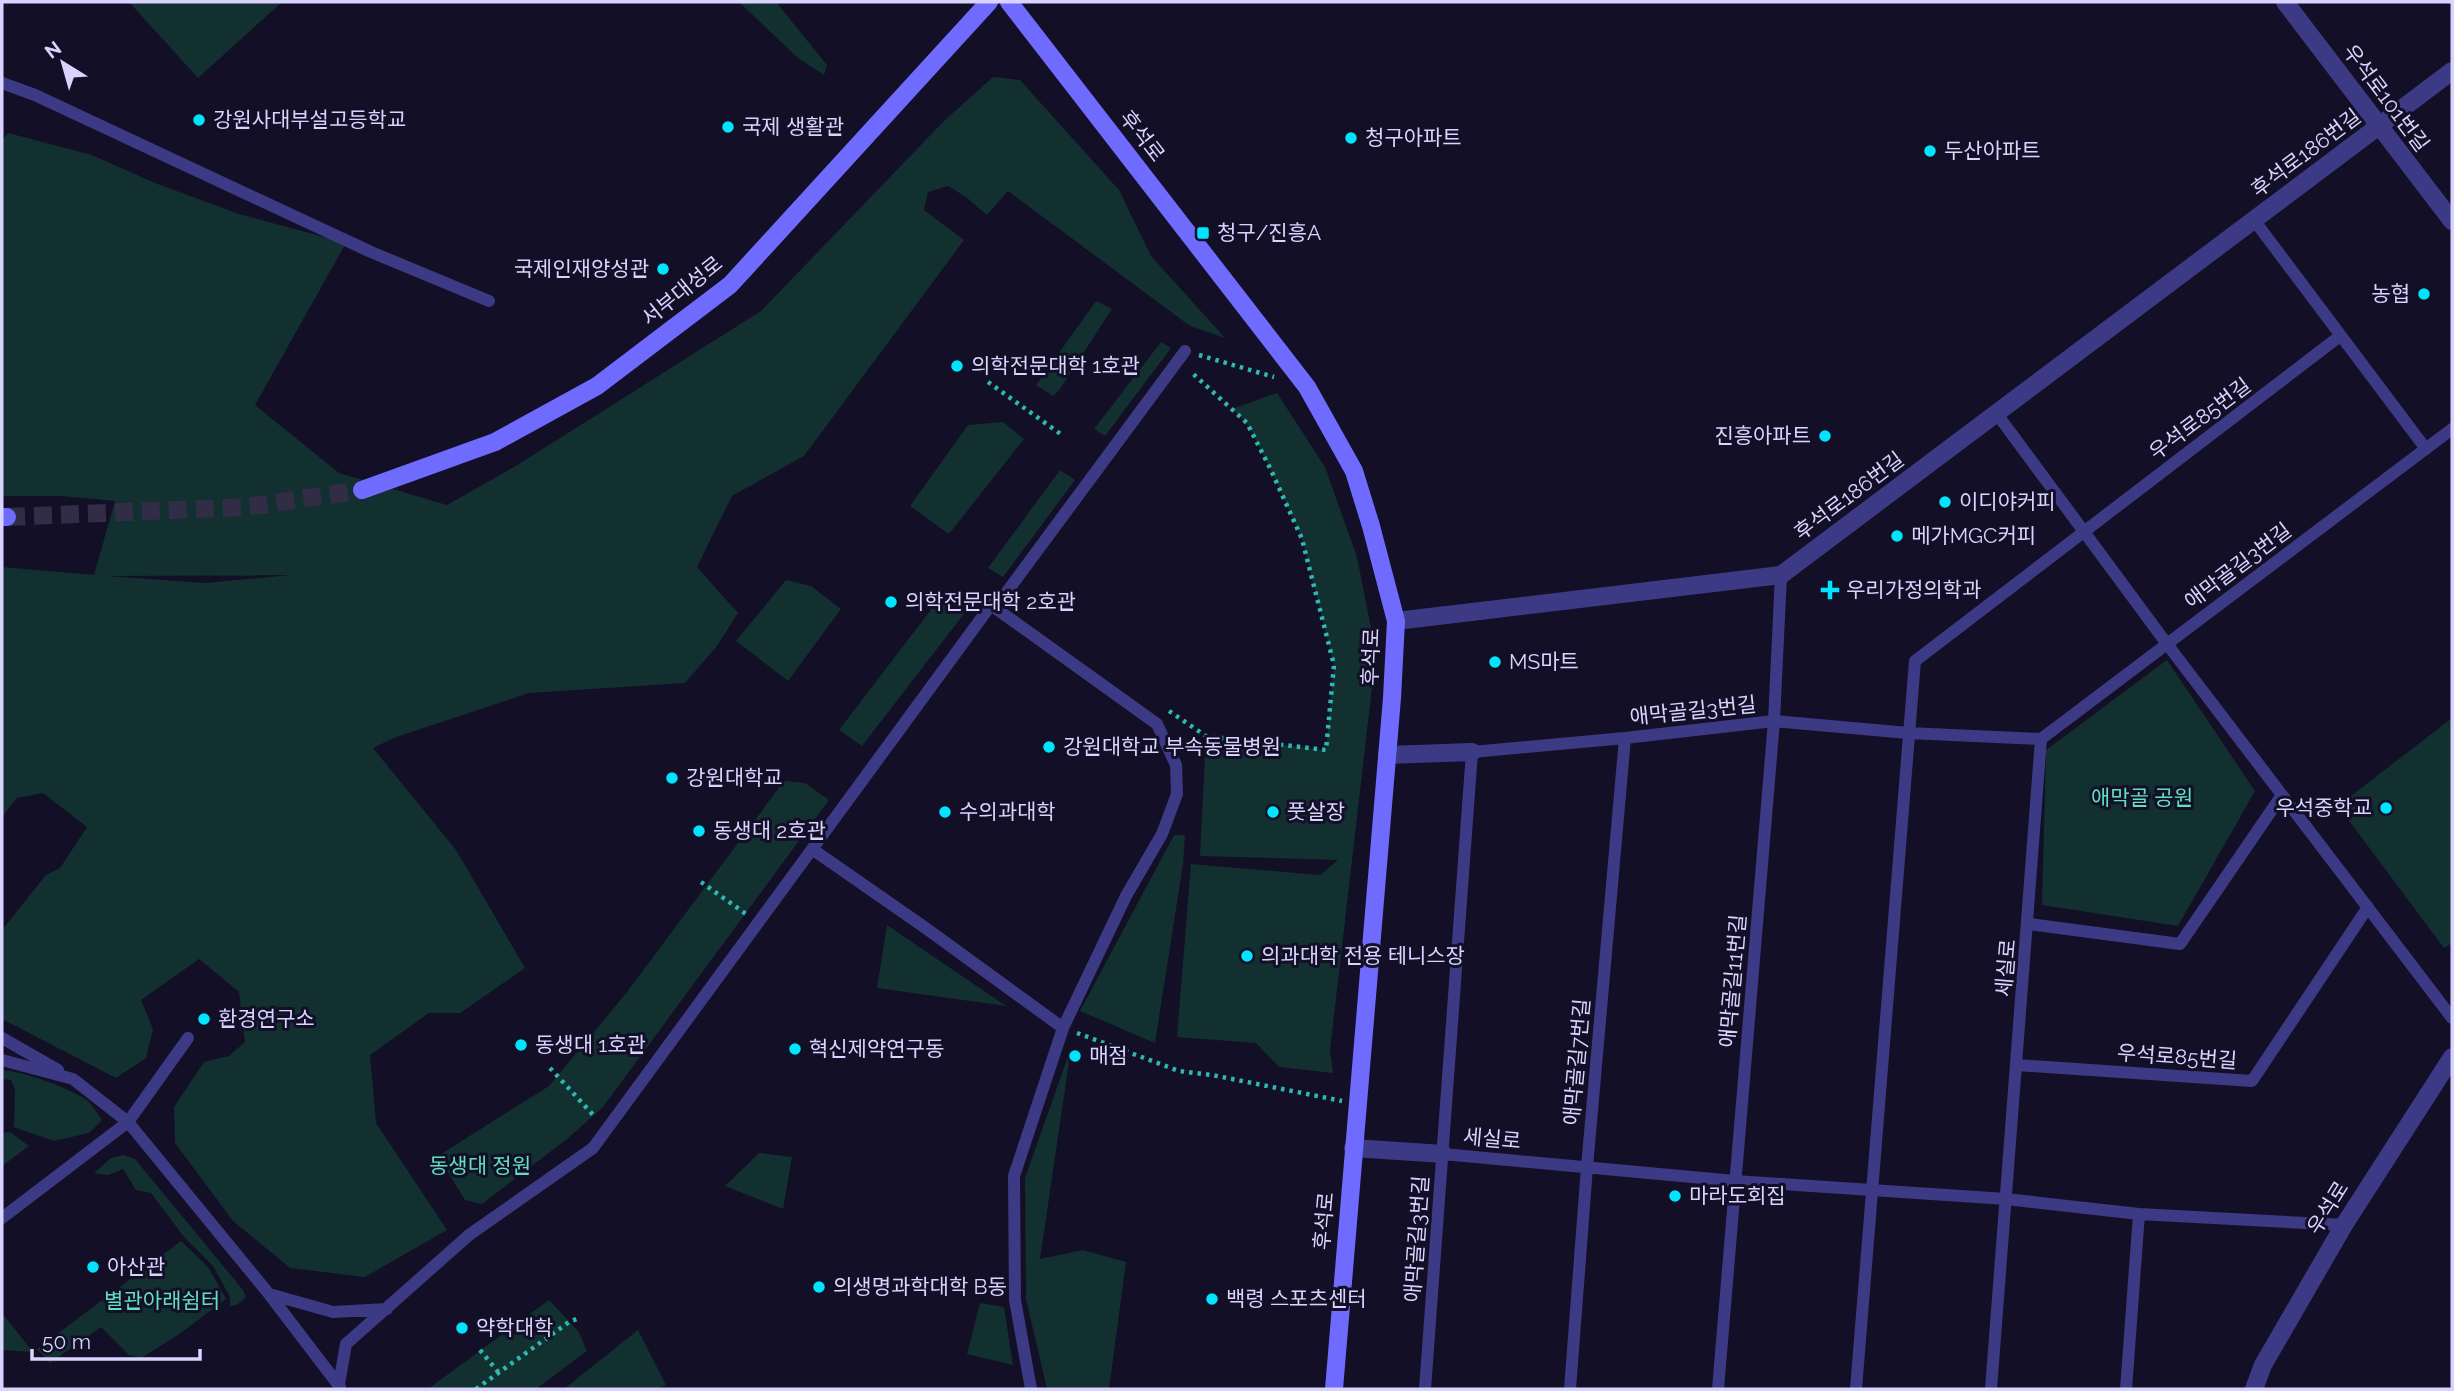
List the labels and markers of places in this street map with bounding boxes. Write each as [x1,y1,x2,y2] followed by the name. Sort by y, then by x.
[213,107,406,132] place label: 강원사대부설고등학교
[191,112,207,128] marker: 강원사대부설고등학교
[742,114,844,139] place label: 국제 생활관
[720,119,736,135] marker: 국제 생활관
[1365,125,1462,150] place label: 청구아파트
[1343,130,1359,146] marker: 청구아파트
[1944,138,2041,163] place label: 두산아파트
[1922,143,1938,159] marker: 두산아파트
[1217,220,1321,245] place label: 청구/진흥A
[1195,225,1211,241] marker: 청구/진흥A
[514,256,649,281] place label: 국제인재양성관
[655,261,671,277] marker: 국제인재양성관
[2371,281,2410,306] place label: 농협
[2416,286,2432,302] marker: 농협
[971,353,1140,378] place label: 의학전문대학 1호관
[949,358,965,374] marker: 의학전문대학 1호관
[1714,423,1811,448] place label: 진흥아파트
[1817,428,1833,444] marker: 진흥아파트
[1959,489,2056,514] place label: 이디야커피
[1937,494,1953,510] marker: 이디야커피
[1911,523,2036,548] place label: 메가MGC커피
[1889,528,1905,544] marker: 메가MGC커피
[1846,577,1981,602] place label: 우리가정의학과
[1820,580,1840,600] marker: 우리가정의학과
[905,589,1076,614] place label: 의학전문대학 2호관
[883,594,899,610] marker: 의학전문대학 2호관
[1509,649,1579,674] place label: MS마트
[1487,654,1503,670] marker: MS마트
[1063,734,1281,759] place label: 강원대학교 부속동물병원
[1041,739,1057,755] marker: 강원대학교 부속동물병원
[686,765,783,790] place label: 강원대학교
[664,770,680,786] marker: 강원대학교
[2275,795,2372,820] place label: 우석중학교
[959,799,1056,824] place label: 수의과대학
[1287,799,1345,824] place label: 풋살장
[2378,800,2394,816] marker: 우석중학교
[937,804,953,820] marker: 수의과대학
[1265,804,1281,820] marker: 풋살장
[713,818,826,843] place label: 동생대 2호관
[691,823,707,839] marker: 동생대 2호관
[1261,943,1465,968] place label: 의과대학 전용 테니스장
[1239,948,1255,964] marker: 의과대학 전용 테니스장
[218,1006,315,1031] place label: 환경연구소
[196,1011,212,1027] marker: 환경연구소
[535,1032,646,1057] place label: 동생대 1호관
[809,1036,944,1061] place label: 혁신제약연구동
[513,1037,529,1053] marker: 동생대 1호관
[787,1041,803,1057] marker: 혁신제약연구동
[1089,1043,1128,1068] place label: 매점
[1067,1048,1083,1064] marker: 매점
[1689,1183,1786,1208] place label: 마라도회집
[1667,1188,1683,1204] marker: 마라도회집
[107,1254,165,1279] place label: 아산관
[85,1259,101,1275] marker: 아산관
[833,1274,1007,1299] place label: 의생명과학대학 B동
[811,1279,827,1295] marker: 의생명과학대학 B동
[1226,1286,1367,1311] place label: 백령 스포츠센터
[1204,1291,1220,1307] marker: 백령 스포츠센터
[476,1315,553,1340] place label: 약학대학
[454,1320,470,1336] marker: 약학대학

